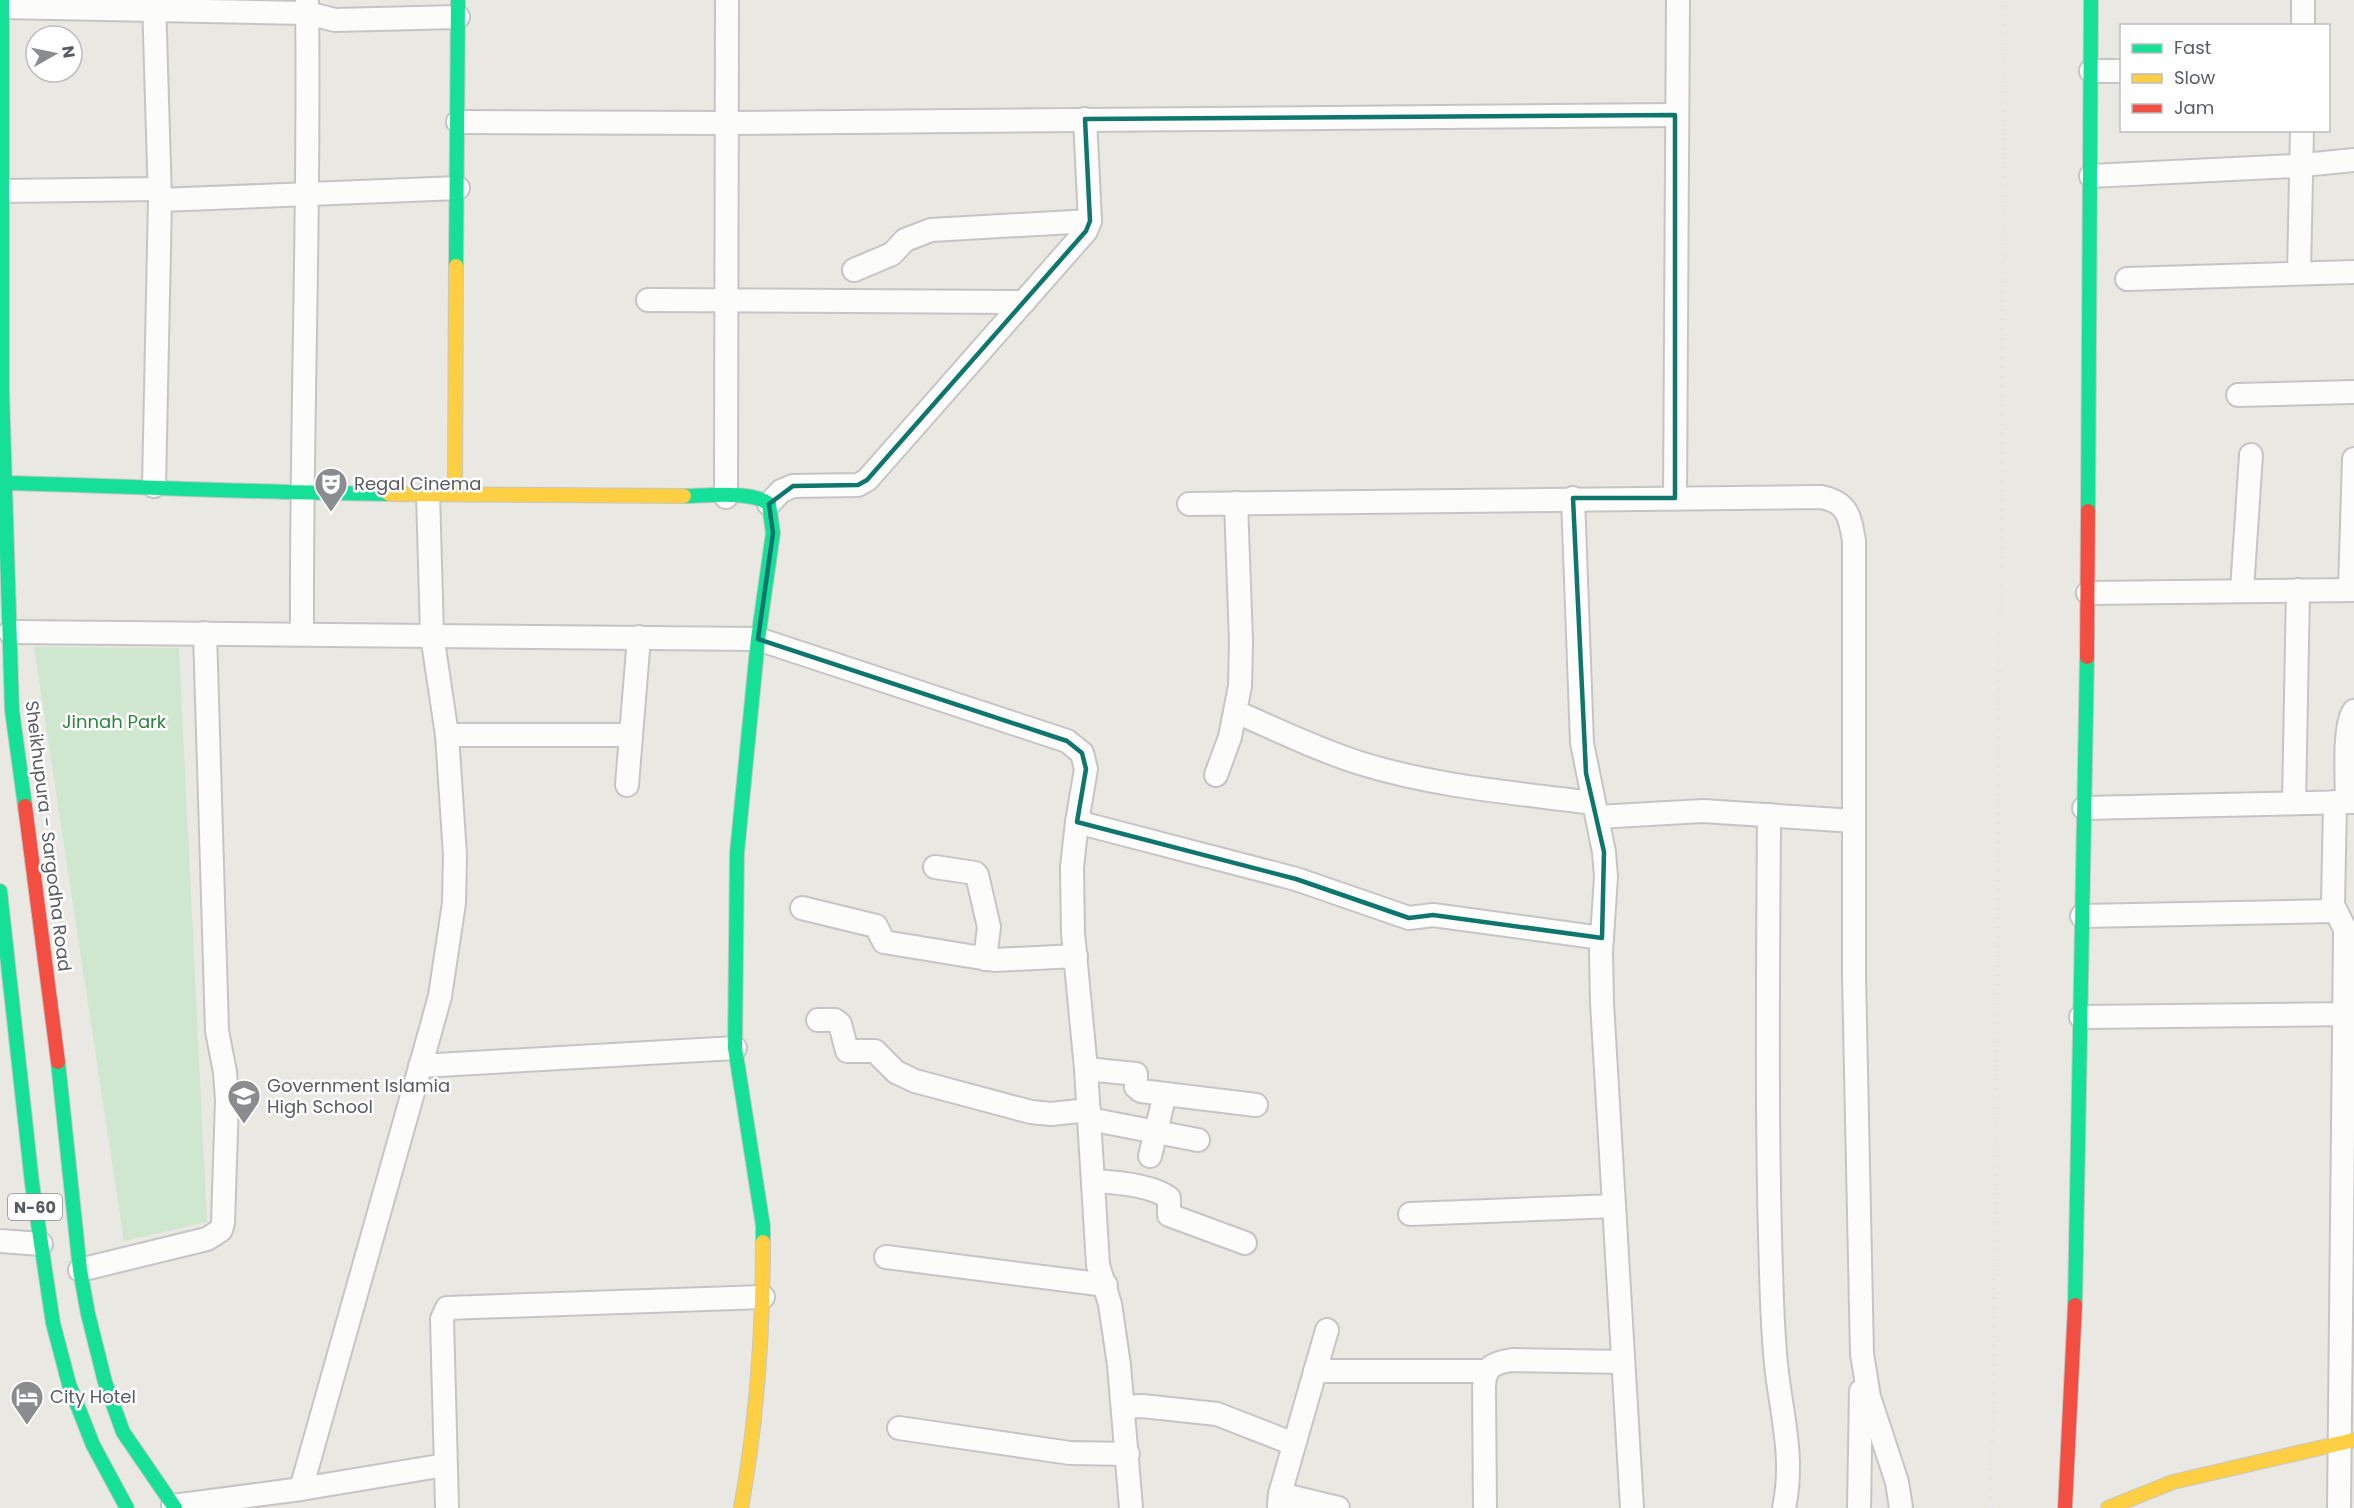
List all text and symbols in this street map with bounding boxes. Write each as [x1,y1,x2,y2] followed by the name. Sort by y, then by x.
[24,24,84,84] north arrow
[2120,24,2330,132] legend
[2174,35,2211,60] text: Fast
[56,44,81,59] text: N
[2174,65,2216,90] text: Slow
[2174,95,2214,120] text: Jam
[313,466,349,513] theatre icon: Regal Cinema
[354,471,481,496] place label: Regal Cinema
[19,699,78,973] street label: Sheikhupura - Sargodha Road
[62,709,167,734] park label: Jinnah Park
[267,1073,450,1119] place label: Government Islamia High School
[226,1078,262,1125] school or university icon: Government Islamia High School
[8,1194,62,1220] road number: N-60
[9,1379,45,1426] hotel icon: City Hotel
[50,1384,136,1409] place label: City Hotel

